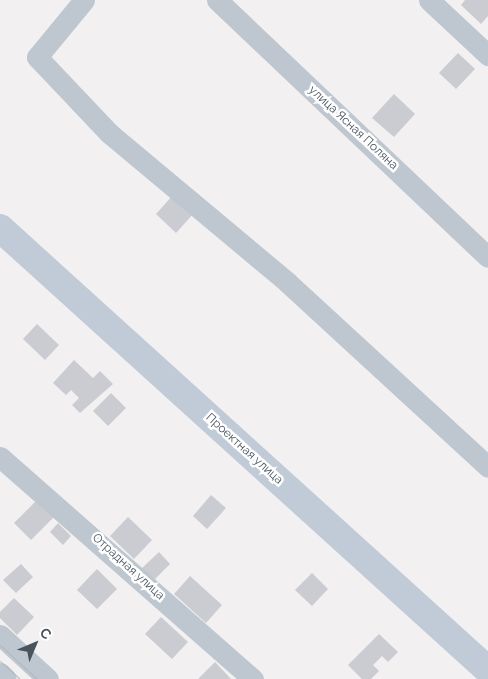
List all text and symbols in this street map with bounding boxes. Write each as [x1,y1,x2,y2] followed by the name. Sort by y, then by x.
[306,83,400,173] street label: улица Ясная Поляна
[202,411,286,487] street label: Проектная улица
[89,531,167,603] street label: Отрадная улица
[10,619,60,669] north arrow
[37,624,55,642] text: С

